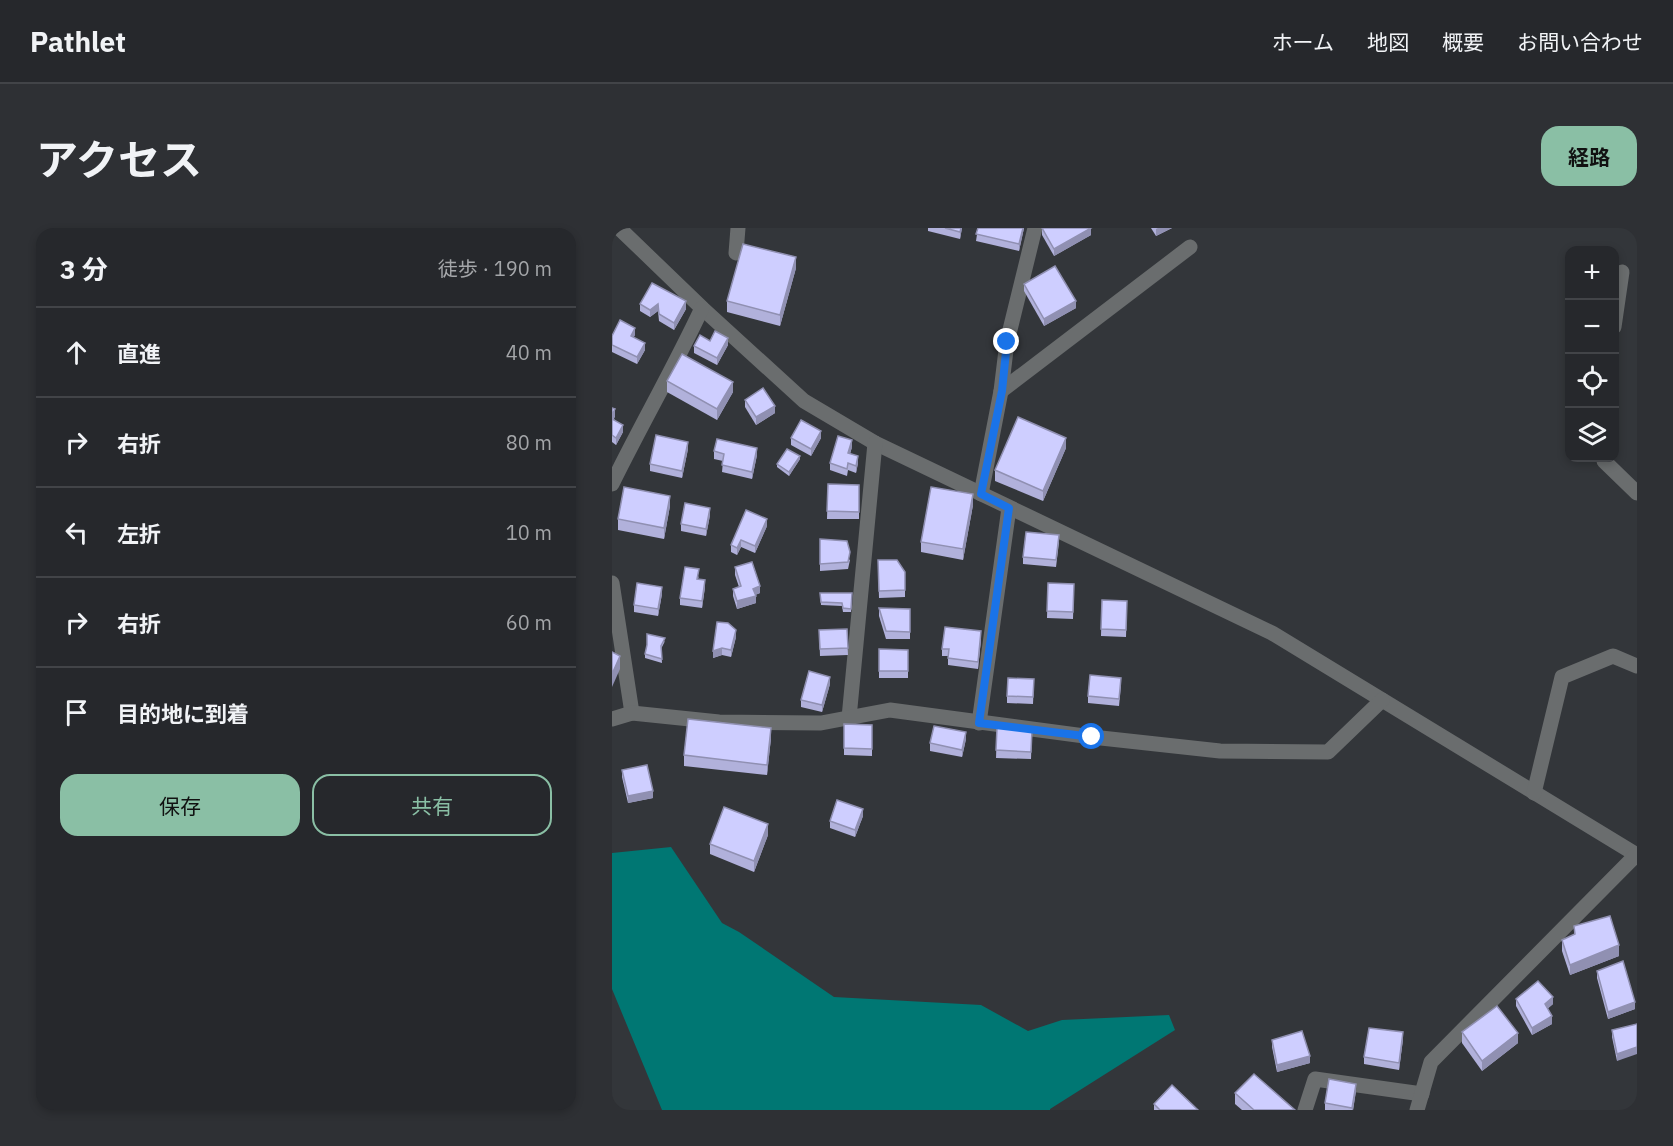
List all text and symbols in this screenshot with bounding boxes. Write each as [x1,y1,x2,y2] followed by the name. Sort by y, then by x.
[30,23,126,60] text: Pathlet
[1272,28,1334,56] text: ホーム
[1367,28,1409,56] text: 地図
[1442,28,1484,56] text: 概要
[1517,28,1643,56] text: お問い合わせ
[1541,126,1637,186] button: 経路
[36,132,202,187] text: アクセス
[1565,246,1619,462] map controls
[1565,246,1619,300] button: +
[60,252,108,286] text: 3 分
[438,255,552,282] text: 徒歩 · 190 m
[1565,300,1619,354] button: −
[993,328,1019,354] route end
[60,336,93,369] icon: ahead
[117,339,161,368] text: 直進
[506,339,552,366] text: 40 m
[1565,354,1619,408] button: locate
[1565,408,1619,462] button: layers
[60,426,93,459] icon: right
[117,429,161,458] text: 右折
[506,429,552,456] text: 80 m
[60,516,93,549] icon: left
[117,519,161,548] text: 左折
[506,519,552,546] text: 10 m
[60,606,93,639] icon: right
[117,609,161,638] text: 右折
[506,609,552,636] text: 60 m
[60,696,93,729] icon: arrive
[117,699,249,728] text: 目的地に到着
[1078,723,1104,749] route start
[60,774,300,836] button: 保存
[312,774,552,836] button: 共有

